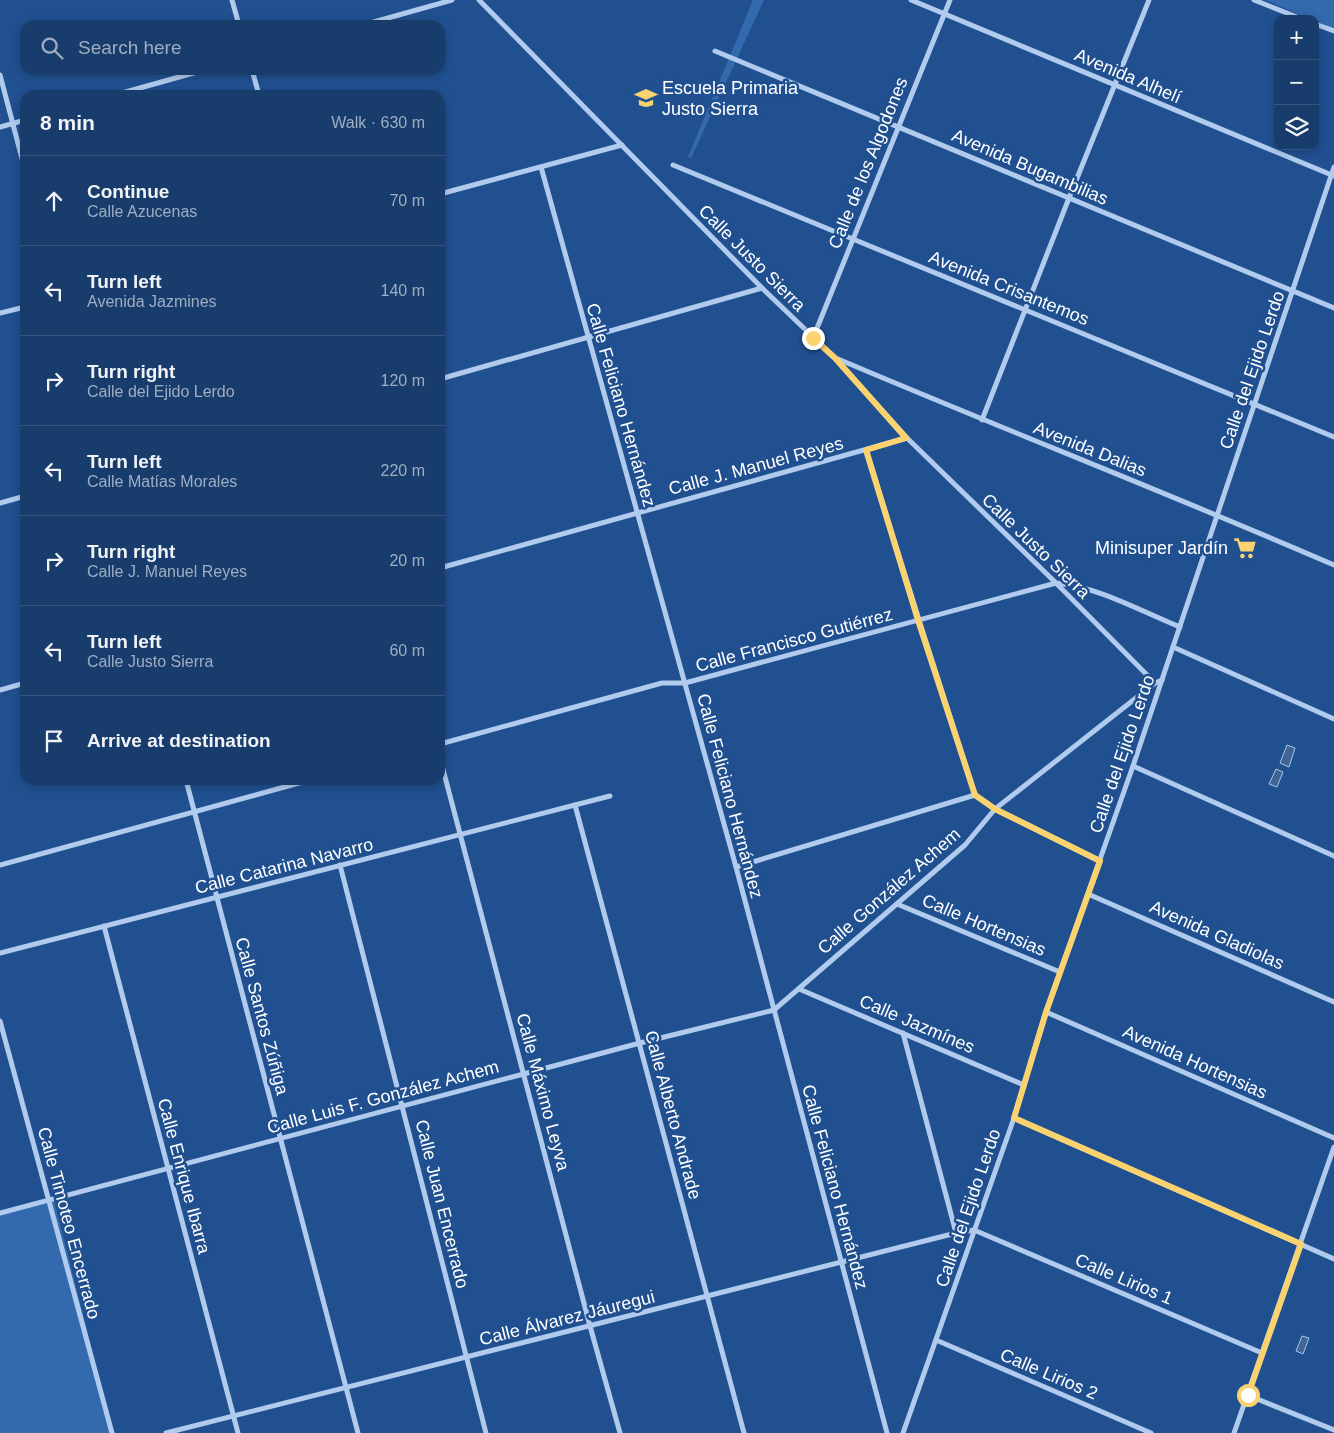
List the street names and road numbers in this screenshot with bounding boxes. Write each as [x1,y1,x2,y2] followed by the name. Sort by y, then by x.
[1072,45,1184,107] street label: Avenida Alhelí
[824,74,912,252] street label: Calle de los Algodones
[949,125,1111,209] street label: Avenida Bugambilias
[695,201,810,316] street label: Calle Justo Sierra
[926,247,1092,329] street label: Avenida Crisantemos
[1216,288,1288,452] street label: Calle del Ejido Lerdo
[582,301,660,509] street label: Calle Feliciano Hernández
[1031,417,1149,481] street label: Avenida Dalias
[666,433,846,499] street label: Calle J. Manuel Reyes
[978,489,1095,603] street label: Calle Justo Sierra
[693,604,895,676] street label: Calle Francisco Gutiérrez
[1086,672,1158,836] street label: Calle del Ejido Lerdo
[693,691,767,901] street label: Calle Feliciano Hernández
[814,824,964,958] street label: Calle González Achem
[193,834,375,898] street label: Calle Catarina Navarro
[919,890,1049,960] street label: Calle Hortensias
[1147,896,1287,974] street label: Avenida Gladiolas
[231,935,293,1098] street label: Calle Santos Zúñiga
[856,991,978,1057] street label: Calle Jazmínes
[512,1011,574,1174] street label: Calle Máximo Leyva
[1120,1021,1270,1103] street label: Avenida Hortensias
[641,1028,705,1202] street label: Calle Alberto Andrade
[265,1056,501,1138] street label: Calle Luis F. González Achem
[798,1082,872,1292] street label: Calle Feliciano Hernández
[154,1096,215,1257] street label: Calle Enrique Ibarra
[411,1118,473,1290] street label: Calle Juan Encerrado
[34,1125,104,1321] street label: Calle Timoteo Encerrado
[932,1126,1004,1290] street label: Calle del Ejido Lerdo
[1072,1249,1176,1309] street label: Calle Lirios 1
[477,1287,657,1349] street label: Calle Álvarez Jáuregui
[997,1344,1101,1404] street label: Calle Lirios 2

